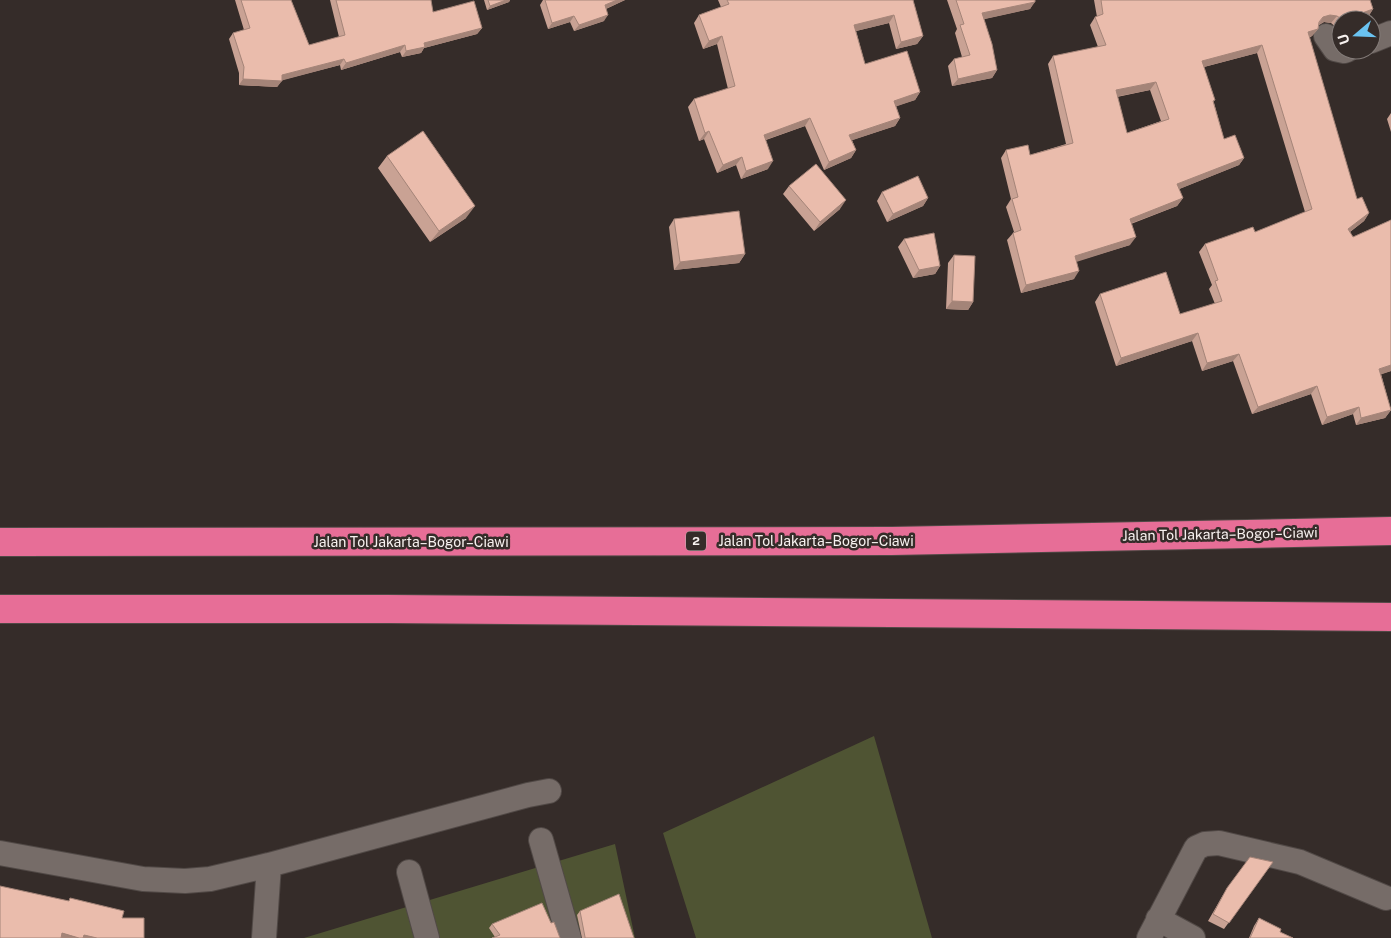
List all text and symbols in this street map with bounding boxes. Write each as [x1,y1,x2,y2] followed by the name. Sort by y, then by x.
[1331,10,1381,60] north arrow
[1334,32,1353,47] text: U
[1122,524,1318,544] street label: Jalan Tol Jakarta–Bogor–Ciawi
[686,532,706,550] road number: 2
[718,533,914,549] street label: Jalan Tol Jakarta–Bogor–Ciawi
[313,534,509,550] street label: Jalan Tol Jakarta–Bogor–Ciawi

